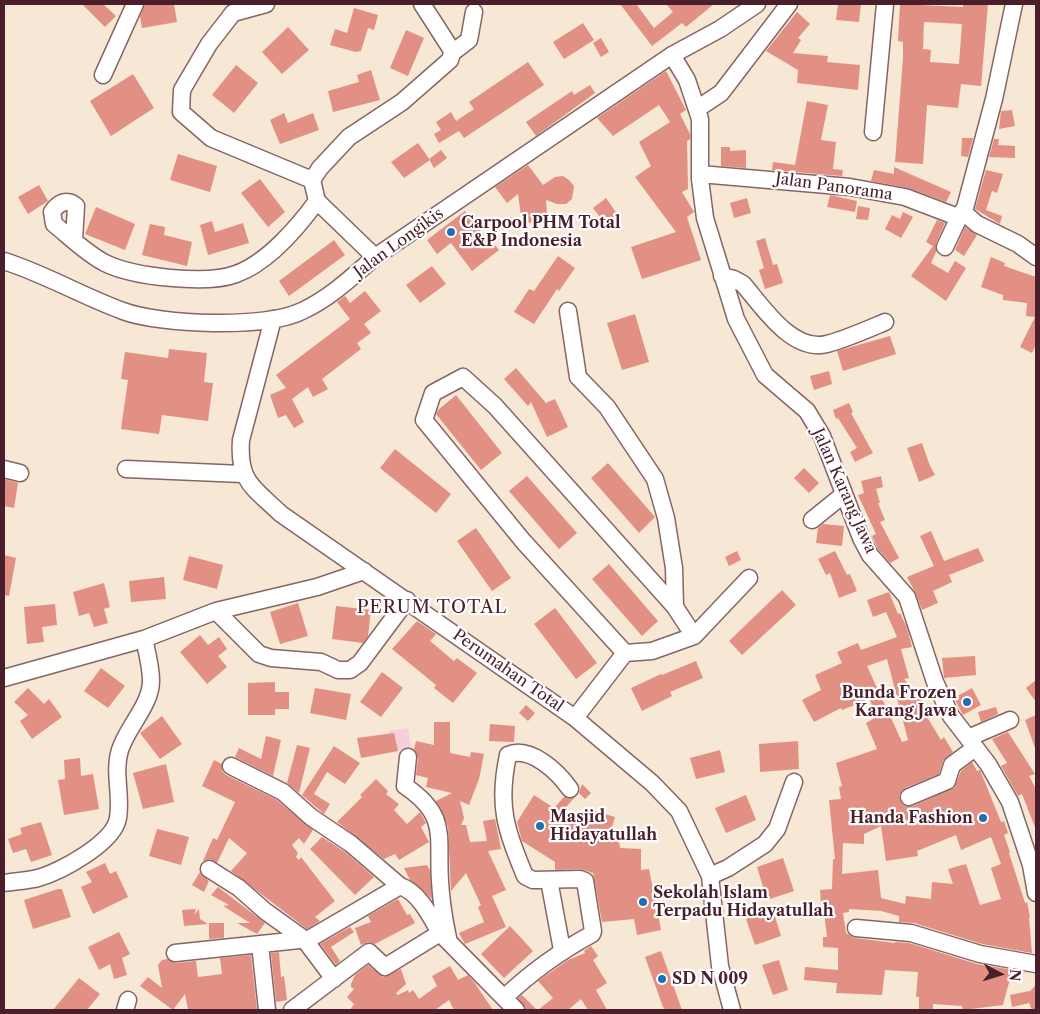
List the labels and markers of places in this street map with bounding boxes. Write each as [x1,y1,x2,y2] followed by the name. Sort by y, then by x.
[461,213,621,251] place label: Carpool PHM Total E&P Indonesia
[445,226,457,238] marker: Carpool PHM Total E&P Indonesia
[842,683,957,721] place label: Bunda Frozen Karang Jawa
[961,696,973,708] marker: Bunda Frozen Karang Jawa
[550,807,657,845] place label: Masjid Hidayatullah
[850,808,973,828] place label: Handa Fashion
[977,812,989,824] marker: Handa Fashion
[534,820,546,832] marker: Masjid Hidayatullah
[653,883,834,921] place label: Sekolah Islam Terpadu Hidayatullah
[637,896,649,908] marker: Sekolah Islam Terpadu Hidayatullah
[672,969,748,989] place label: SD N 009
[656,973,668,985] marker: SD N 009

